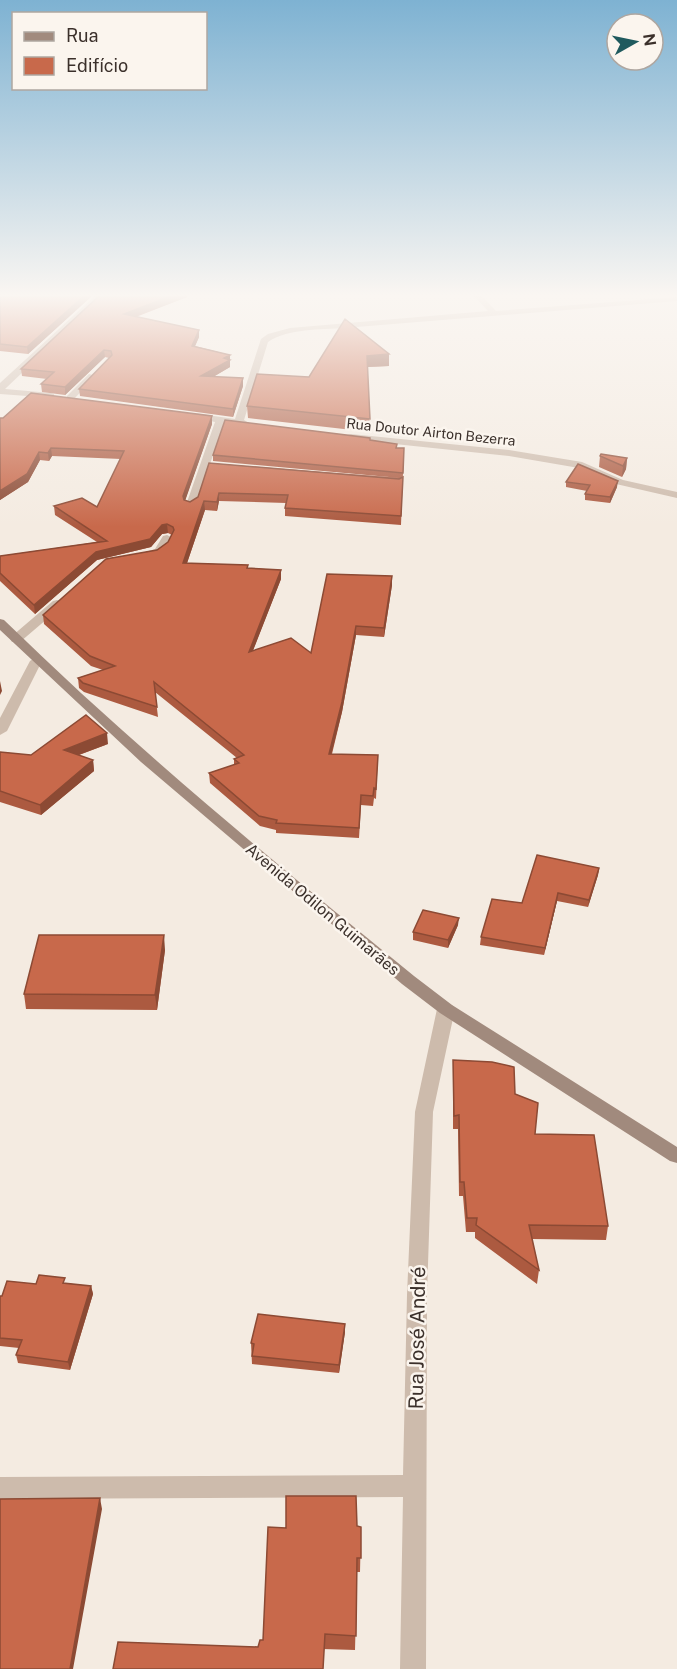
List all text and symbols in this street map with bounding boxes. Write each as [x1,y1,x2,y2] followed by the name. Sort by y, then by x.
[12,12,207,90] legend
[605,12,665,72] north arrow
[66,25,98,46] text: Rua
[639,32,660,47] text: N
[66,55,128,76] text: Edifício
[346,415,516,449] street label: Rua Doutor Airton Bezerra
[242,840,403,979] street label: Avenida Odilon Guimarães
[404,1266,430,1410] street label: Rua José André

